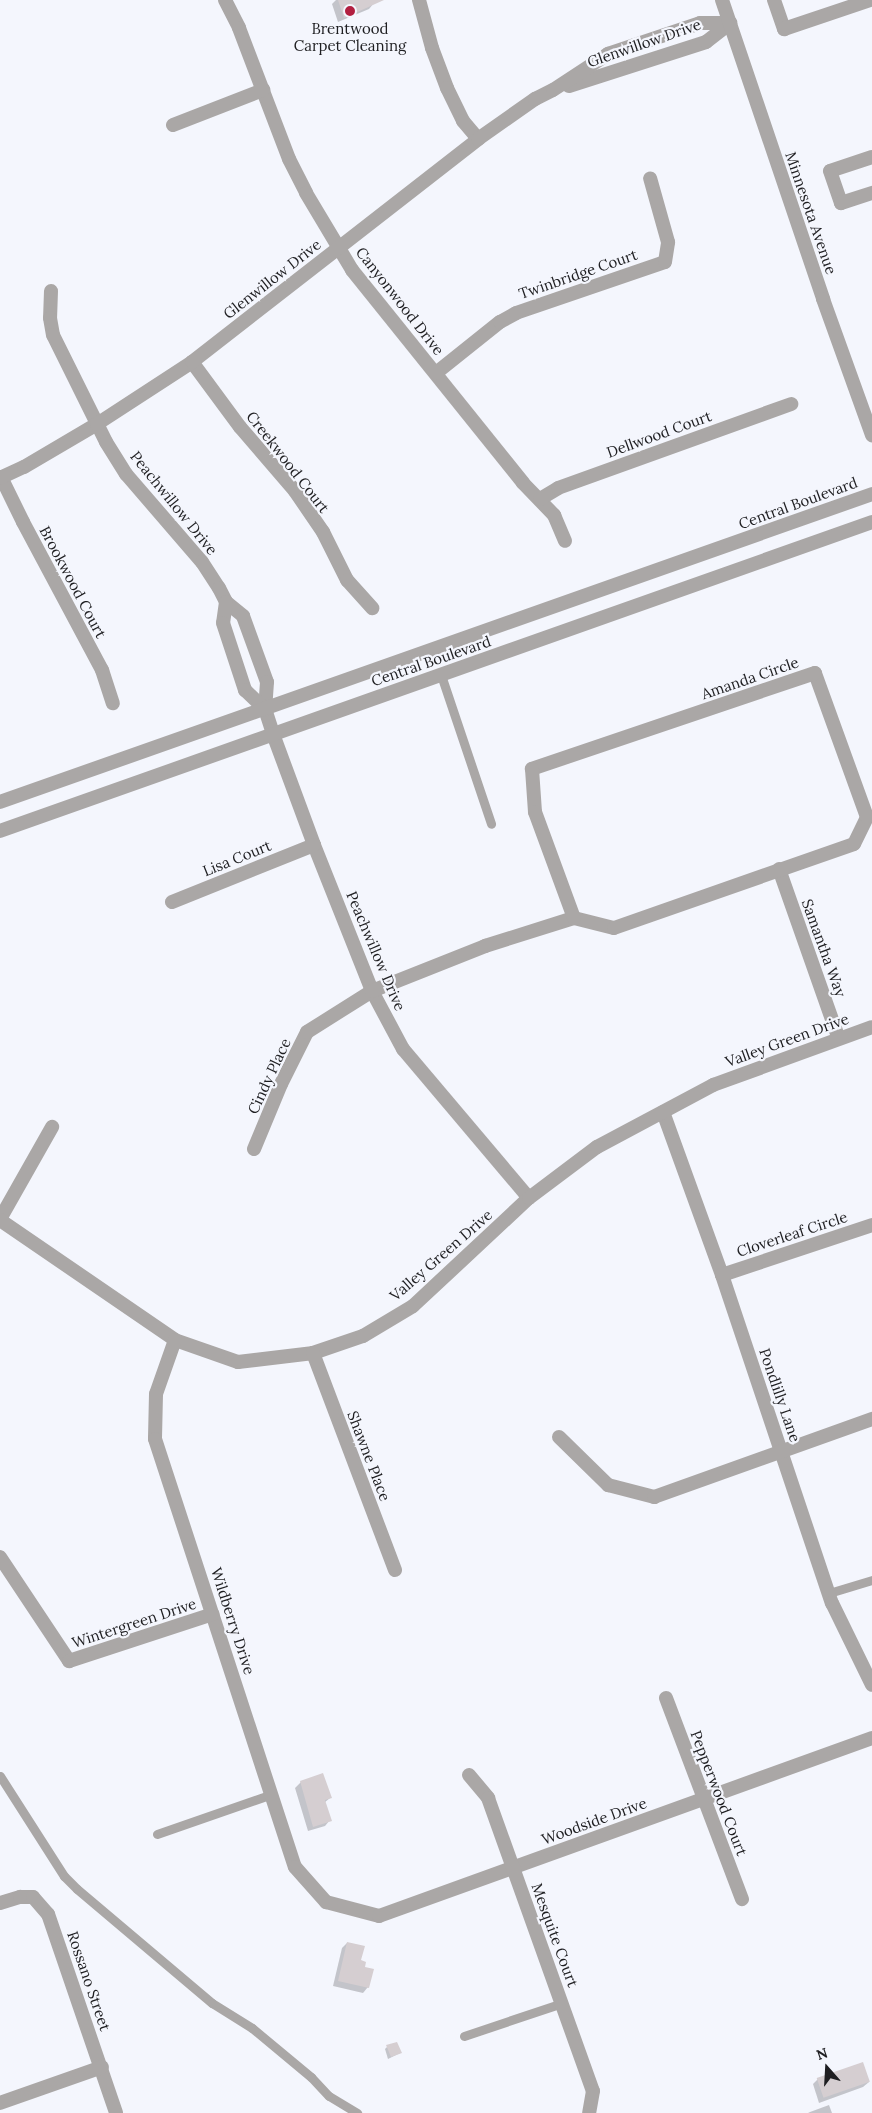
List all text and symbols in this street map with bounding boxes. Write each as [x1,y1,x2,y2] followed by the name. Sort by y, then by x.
[344,5,356,17] marker: Brentwood Carpet Cleaning
[585,15,703,71] street label: Glenwillow Drive
[294,19,406,54] place label: Brentwood Carpet Cleaning
[782,149,840,277] street label: Minnesota Avenue
[220,235,324,323] street label: Glenwillow Drive
[352,243,448,359] street label: Canyonwood Drive
[516,245,640,303] street label: Twinbridge Court
[604,407,714,461] street label: Dellwood Court
[243,408,333,516] street label: Creekwood Court
[127,448,221,558] street label: Peachwillow Drive
[736,473,860,533] street label: Central Boulevard
[36,523,110,641] street label: Brookwood Court
[369,632,493,690] street label: Central Boulevard
[699,653,801,703] street label: Amanda Circle
[200,836,274,880] street label: Lisa Court
[343,888,409,1014] street label: Peachwillow Drive
[798,897,850,999] street label: Samantha Way
[723,1009,851,1071] street label: Valley Green Drive
[244,1035,294,1117] street label: Cindy Place
[386,1206,496,1304] street label: Valley Green Drive
[734,1208,850,1260] street label: Cloverleaf Circle
[756,1346,804,1444] street label: Pondlilly Lane
[344,1408,394,1504] street label: Shawne Place
[207,1565,259,1677] street label: Wildberry Drive
[70,1594,198,1652] street label: Wintergreen Drive
[687,1728,751,1858] street label: Pepperwood Court
[539,1794,649,1848] street label: Woodside Drive
[528,1881,582,1989] street label: Mesquite Court
[64,1929,114,2033] street label: Rossano Street
[802,2043,852,2093] north arrow
[814,2044,830,2064] text: N

